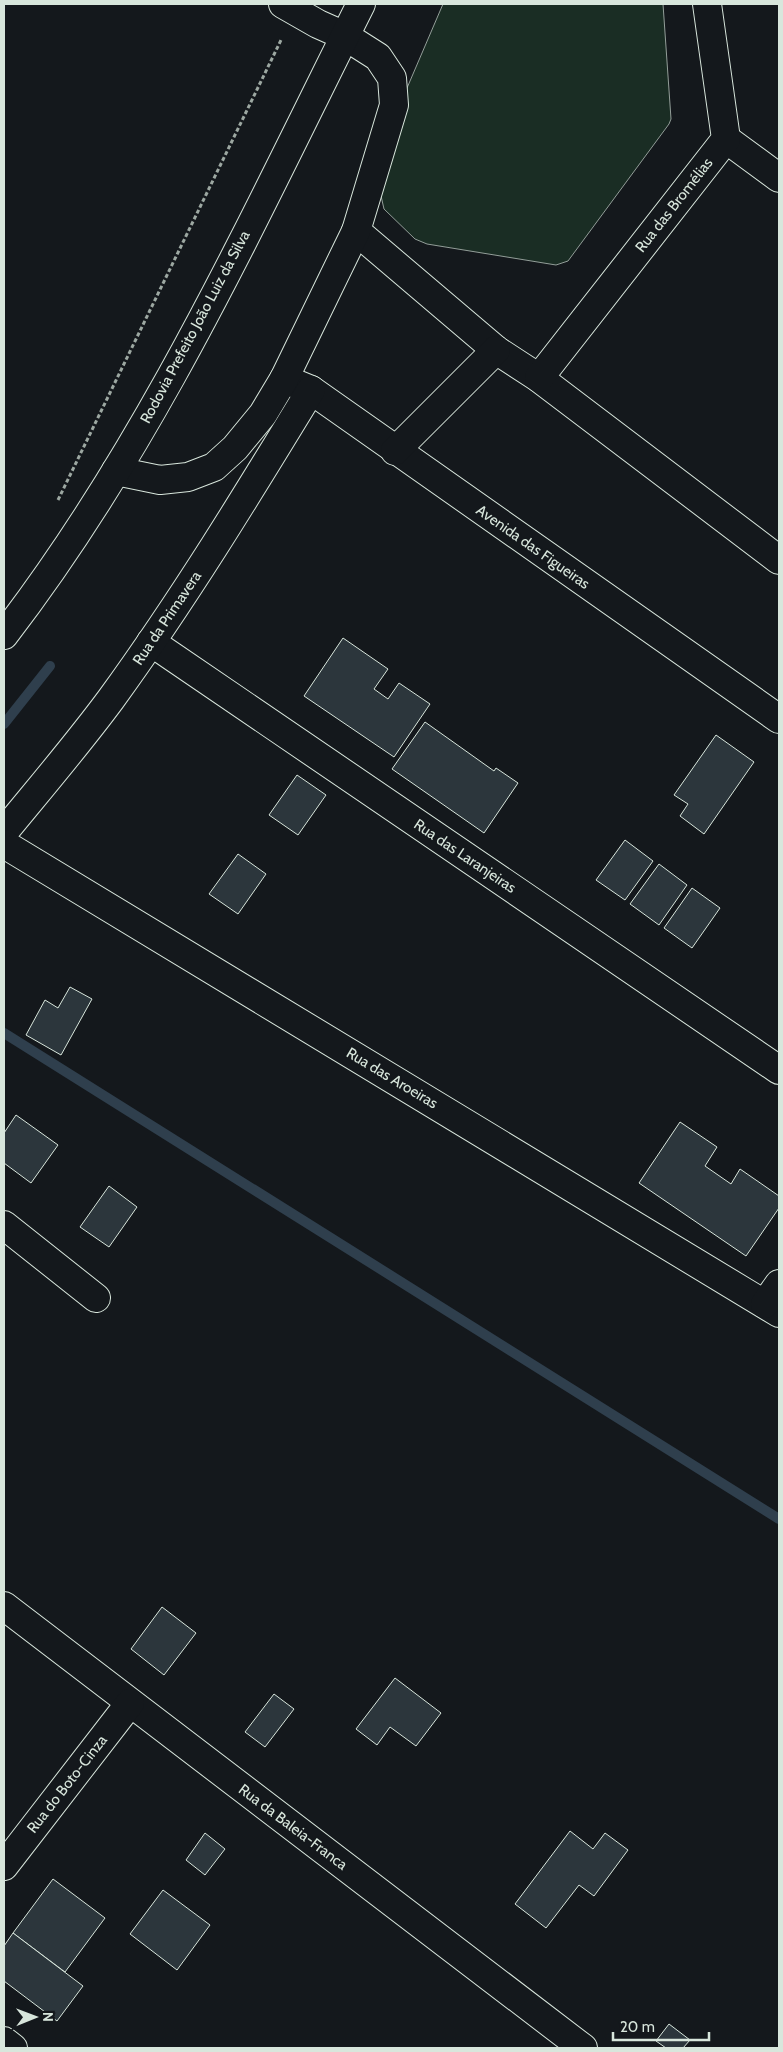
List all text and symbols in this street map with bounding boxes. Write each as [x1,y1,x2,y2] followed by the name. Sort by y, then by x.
[631,154,717,256] street label: Rua das Bromélias
[136,227,254,427] street label: Rodovia Prefeito João Luiz da Silva
[473,501,593,593] street label: Avenida das Figueiras
[129,567,205,668] street label: Rua da Primavera
[410,815,520,897] street label: Rua das Laranjeiras
[343,1044,441,1112] street label: Rua das Aroeiras
[23,1731,111,1837] street label: Rua do Boto-Cinza
[235,1780,352,1874] street label: Rua da Baleia-Franca
[10,1992,60,2042] north arrow
[613,2010,709,2042] scale bar
[39,2012,57,2022] text: N
[620,2018,655,2036] text: 20 m

